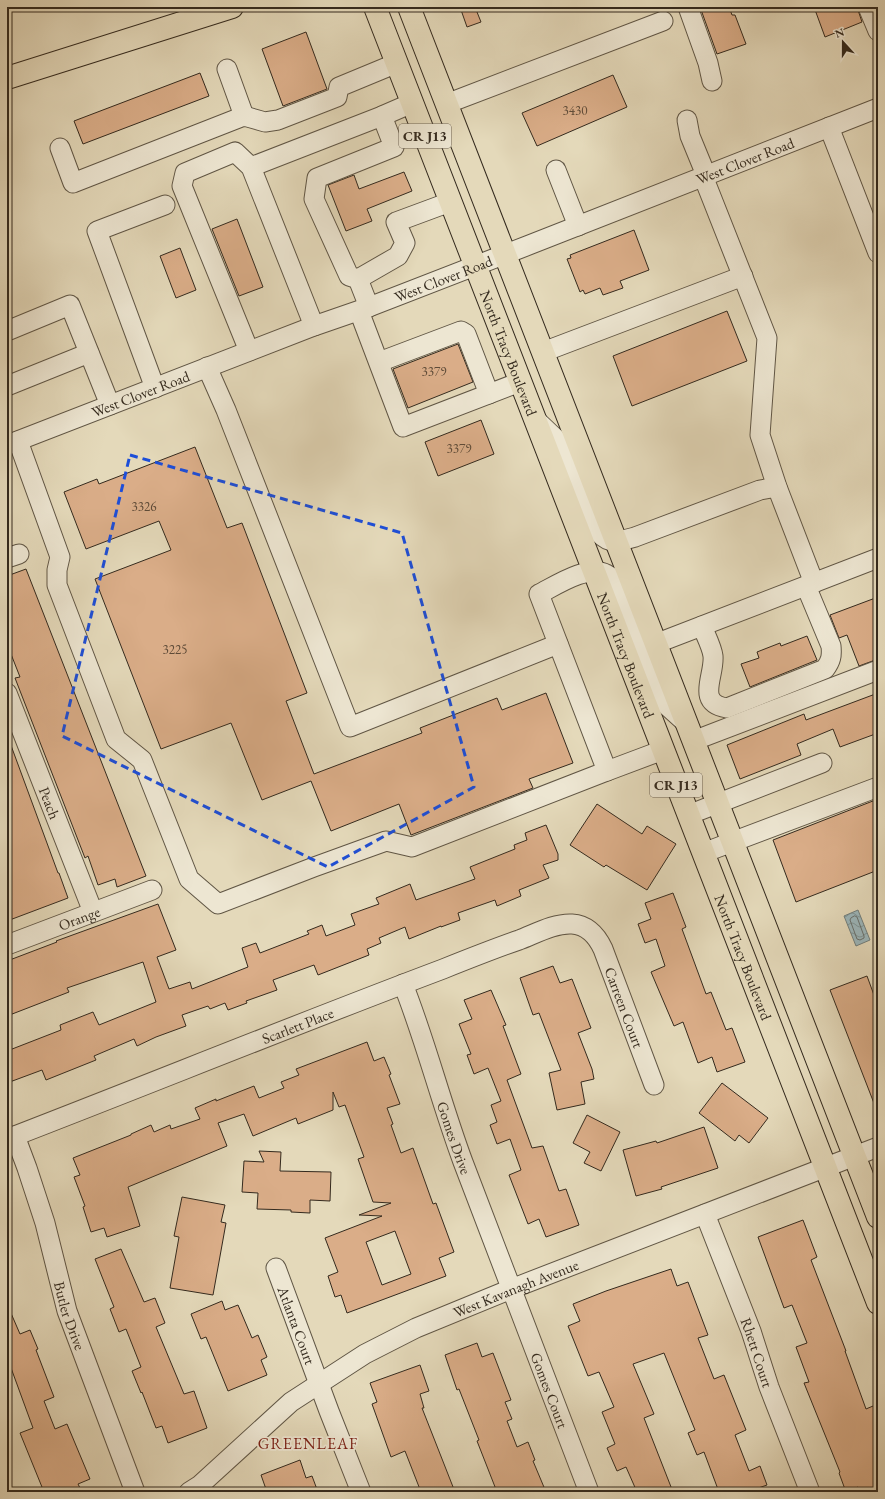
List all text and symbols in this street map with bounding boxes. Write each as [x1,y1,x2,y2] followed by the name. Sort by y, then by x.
[823,22,863,62] north arrow
[833,24,846,41] text: N
[563,102,587,119] house number: 3430
[399,124,451,148] road number: CR J13
[693,132,797,188] street label: West Clover Road
[391,251,495,306] street label: West Clover Road
[476,287,542,419] street label: North Tracy Boulevard
[422,363,447,380] house number: 3379
[89,366,192,421] street label: West Clover Road
[447,440,472,457] house number: 3379
[132,498,156,515] house number: 3326
[593,589,660,721] street label: North Tracy Boulevard
[163,641,187,658] house number: 3225
[650,773,702,797] road number: CR J13
[35,784,65,822] street label: Peach
[711,891,777,1023] street label: North Tracy Boulevard
[56,901,102,934] street label: Orange
[601,964,649,1050] street label: Carreen Court
[259,1002,336,1048] street label: Scarlett Place
[433,1099,476,1177] street label: Gomes Drive
[450,1254,581,1321] street label: West Kavanagh Avenue
[50,1279,90,1353] street label: Butler Drive
[274,1282,320,1367] street label: Atlanta Court
[737,1315,778,1390] street label: Rhett Court
[527,1350,573,1431] street label: Gomes Court
[258,1433,358,1454] district label: GREENLEAF

